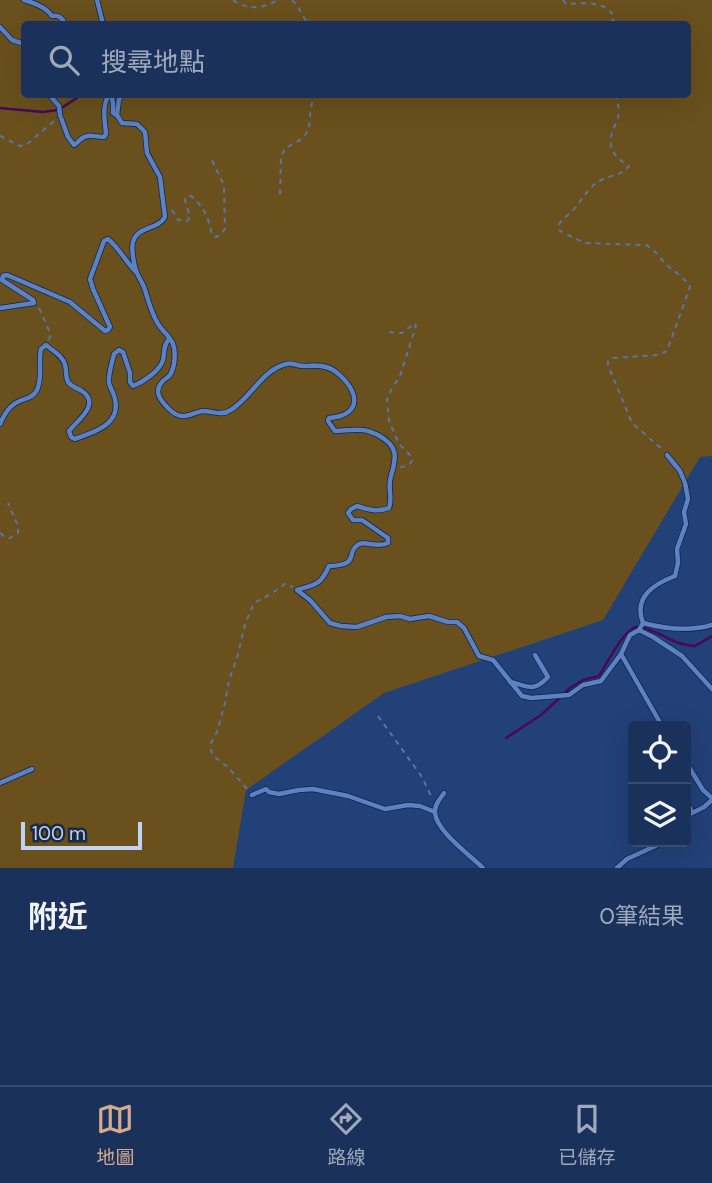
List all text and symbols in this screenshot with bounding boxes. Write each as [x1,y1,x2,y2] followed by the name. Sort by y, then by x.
[21,21,691,98] search box
[45,41,83,79] icon: search
[101,45,205,79] text: 搜尋地點
[628,721,691,847] map controls
[628,721,691,784] button: locate
[628,784,691,847] button: layers
[21,819,142,851] scale bar
[32,821,86,846] text: 100 m
[28,897,88,936] text: 附近
[599,901,684,931] text: 0筆結果
[96,1100,135,1170] tab: 地圖
[327,1100,366,1170] tab: 路線
[558,1100,616,1170] tab: 已儲存

